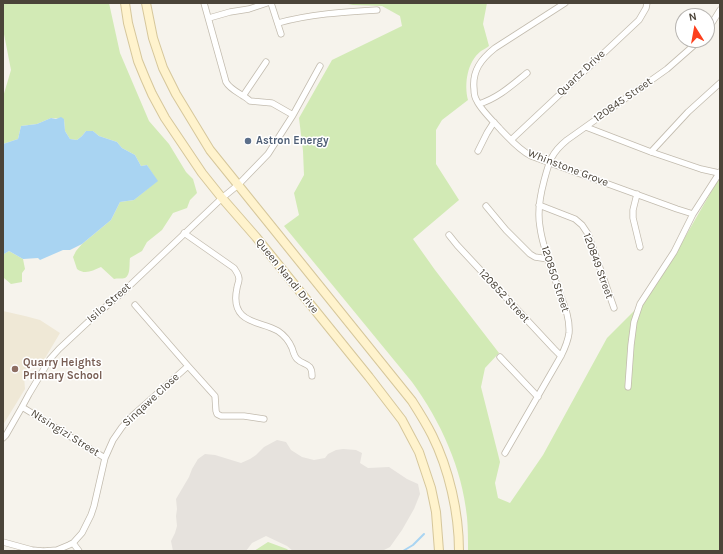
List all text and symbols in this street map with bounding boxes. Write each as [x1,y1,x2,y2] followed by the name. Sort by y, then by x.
[675,8,715,48] north arrow
[688,10,698,24] text: N
[554,47,608,99] street label: Quartz Drive
[591,75,655,125] street label: 120845 Street
[256,134,329,148] place label: Astron Energy
[243,136,253,146] marker: Astron Energy
[526,147,610,189] street label: Whinstone Grove
[580,231,616,301] street label: 120849 Street
[253,236,321,316] street label: Queen Nandi Drive
[538,244,572,314] street label: 120850 Street
[476,266,532,326] street label: 120852 Street
[84,280,134,326] street label: Isilo Street
[23,356,102,382] place label: Quarry Heights Primary School
[10,364,20,374] marker: Quarry Heights Primary School
[120,370,182,430] street label: Sinqawe Close
[28,407,102,459] street label: Ntsingizi Street

